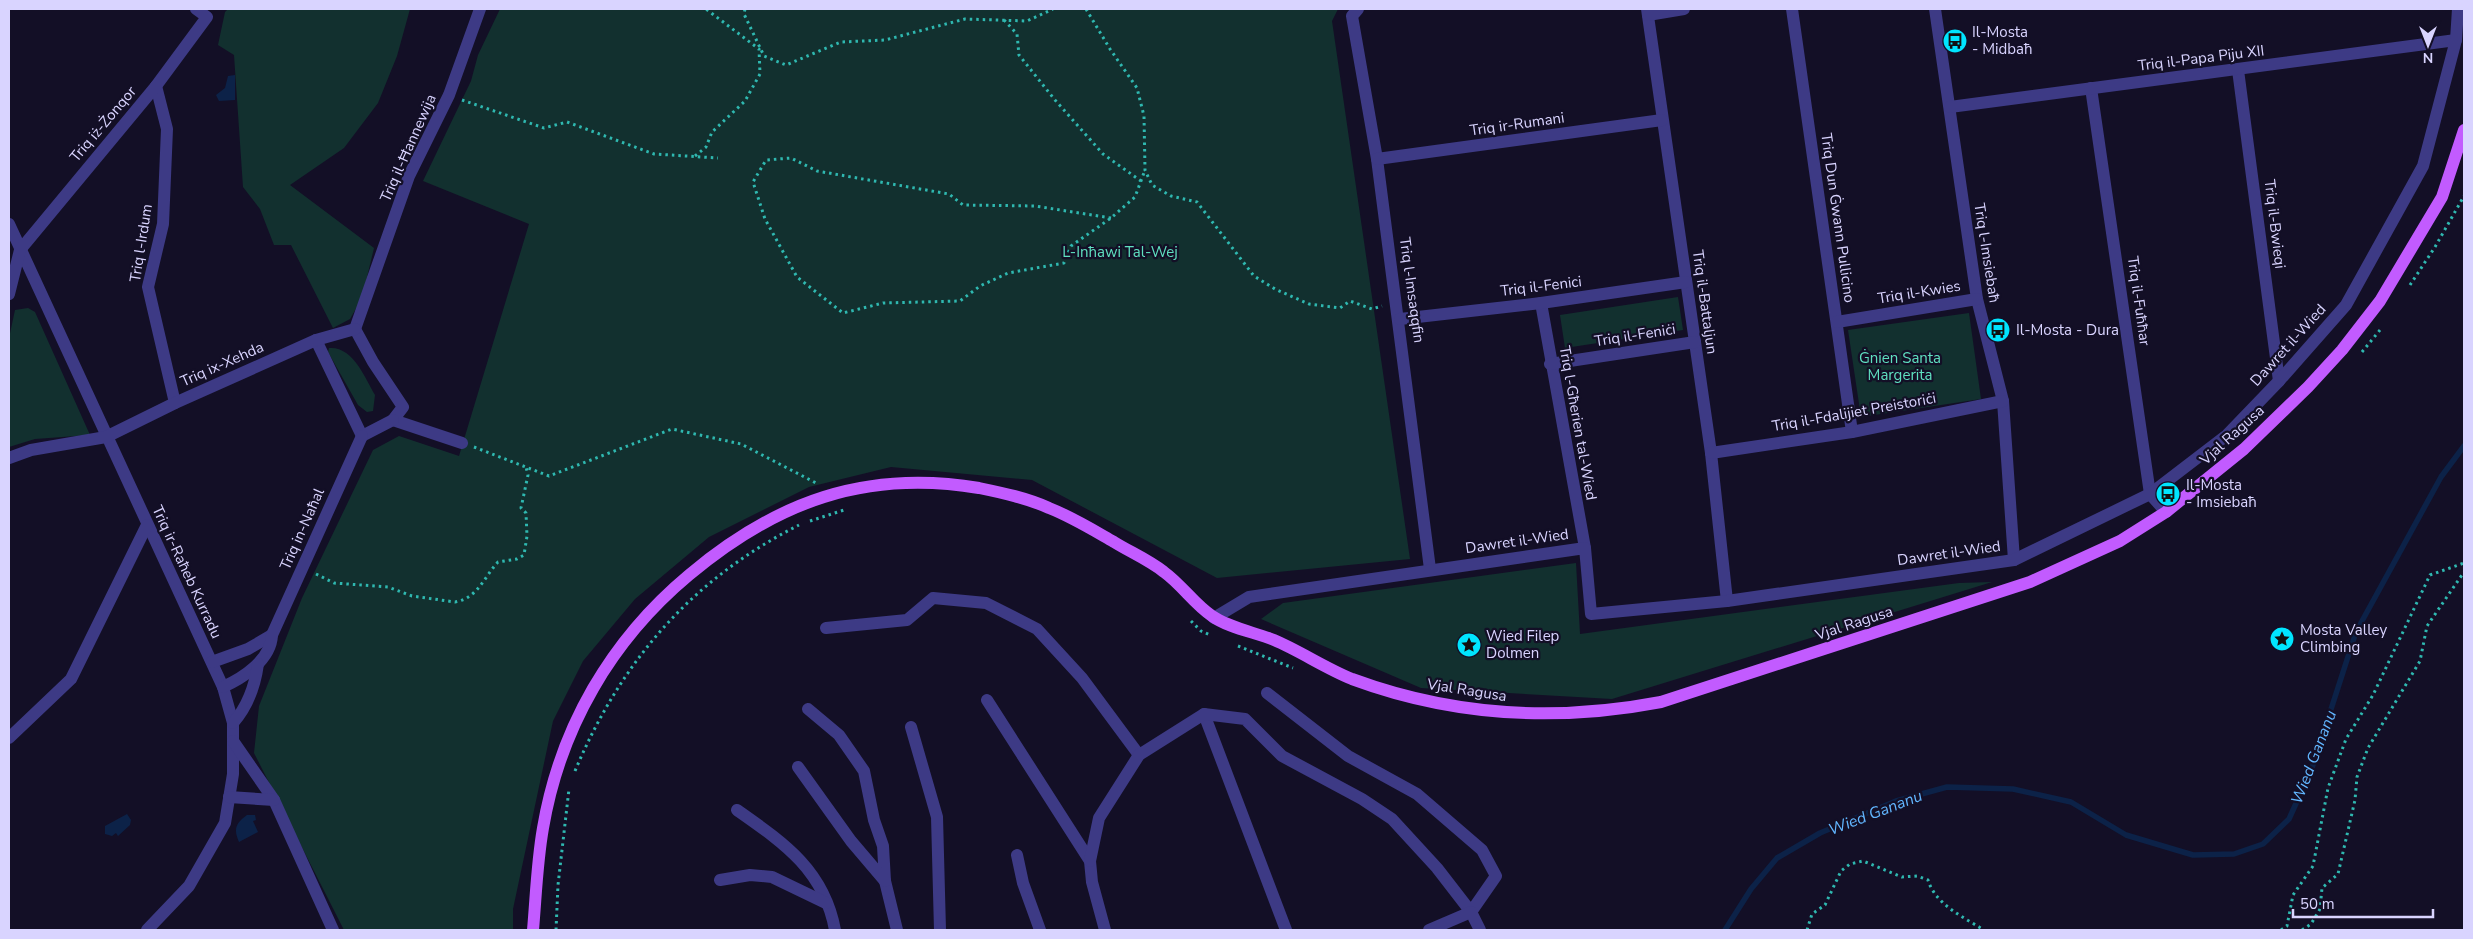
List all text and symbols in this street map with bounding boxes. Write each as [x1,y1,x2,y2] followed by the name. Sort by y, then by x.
[2403,20,2453,70] north arrow
[1972,22,2032,59] place label: Il-Mosta - Midbaħ
[1942,28,1968,54] bus stop icon: Il-Mosta - Midbaħ
[2137,40,2265,76] street label: Triq il-Papa Piju XII
[2423,48,2433,67] text: N
[65,81,141,166] street label: Triq iż-Żonqor
[375,91,441,205] street label: Triq il-Ħannewija
[1468,107,1566,141] street label: Triq ir-Rumani
[1816,132,1860,304] street label: Triq Dun Ġwann Pullicino
[2260,178,2290,270] street label: Triq il-Bwieqi
[125,202,157,284] street label: Triq l-Irdum
[1969,202,2005,304] street label: Triq l-Imsiebaħ
[1395,236,1429,344] street label: Triq l-Imsaqqfin
[1062,242,1178,262] park label: L-Inħawi Tal-Wej
[1688,249,1722,355] street label: Triq il-Battaljun
[2123,255,2155,348] street label: Triq il-Fuħħar
[1499,271,1583,301] street label: Triq il-Fenici
[1876,276,1962,308] street label: Triq il-Kwies
[2246,300,2330,390] street label: Dawret il-Wied
[1985,317,2011,343] bus stop icon: Il-Mosta - Dura
[1593,319,1677,351] street label: Triq il-Feniċi
[2016,320,2119,340] place label: Il-Mosta - Dura
[177,337,267,391] street label: Triq ix-Xehda
[1555,344,1601,502] street label: Triq l-Għerien tal-Wied
[1859,348,1941,385] park label: Ġnien Santa Margerita
[1770,388,1938,436] street label: Triq il-Fdalijiet Preistoriċi
[2195,401,2269,470] street label: Vjal Ragusa
[2186,475,2257,512] place label: Il-Mosta - Imsiebaħ
[2155,481,2181,507] bus stop icon: Il-Mosta - Imsiebaħ
[275,484,329,573] street label: Triq in-Naħal
[147,502,227,642] street label: Triq ir-Raħeb Kurradu
[1464,524,1570,558] street label: Dawret il-Wied
[1896,536,2002,570] street label: Dawret il-Wied
[1812,601,1895,645] street label: Vjal Ragusa
[2300,620,2387,657] place label: Mosta Valley Climbing
[1486,626,1560,663] place label: Wied Filep Dolmen
[2269,626,2295,652] place icon: Mosta Valley Climbing
[1456,632,1482,658] place icon: Wied Filep Dolmen
[1425,674,1508,706] street label: Vjal Ragusa
[2286,707,2342,808] water label: Wied Gananu
[1825,785,1926,841] water label: Wied Gananu
[2293,886,2433,918] scale bar
[2300,894,2335,914] text: 50 m

